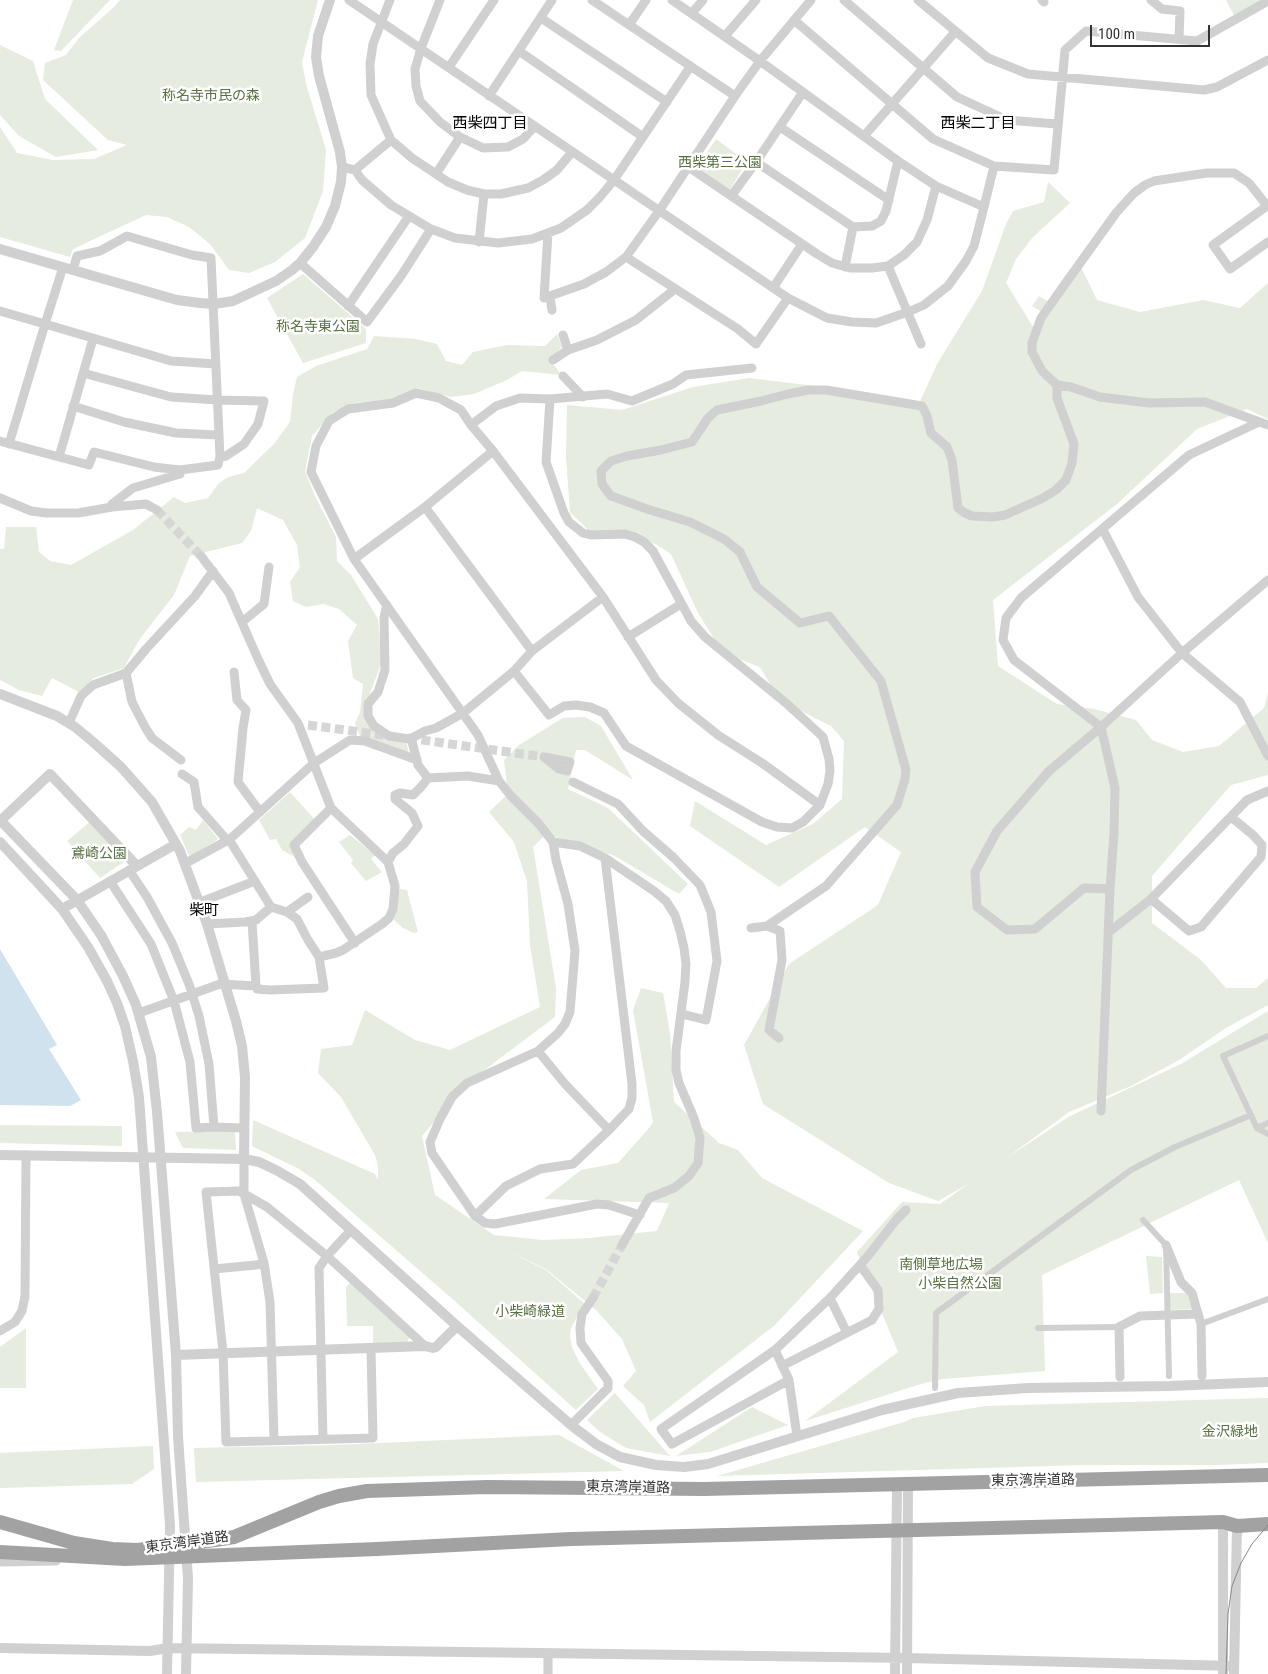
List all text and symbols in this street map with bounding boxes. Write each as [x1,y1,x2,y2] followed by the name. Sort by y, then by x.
[1093,15,1213,47] scale bar
[1098,25,1135,43] text: 100 m
[162,88,260,104] park label: 称名寺市民の森
[453,115,527,133] district label: 西柴四丁目
[941,115,1015,133] district label: 西柴二丁目
[678,155,762,171] park label: 西柴第三公園
[276,319,360,335] park label: 称名寺東公園
[71,846,127,862] park label: 鳶崎公園
[189,902,219,920] district label: 柴町
[899,1257,983,1273] park label: 南側草地広場
[918,1276,1002,1292] park label: 小柴自然公園
[495,1304,565,1320] park label: 小柴崎緑道
[1202,1424,1258,1440] park label: 金沢緑地
[991,1472,1075,1490] street label: 東京湾岸道路
[586,1479,670,1497] street label: 東京湾岸道路
[144,1529,230,1557] street label: 東京湾岸道路

